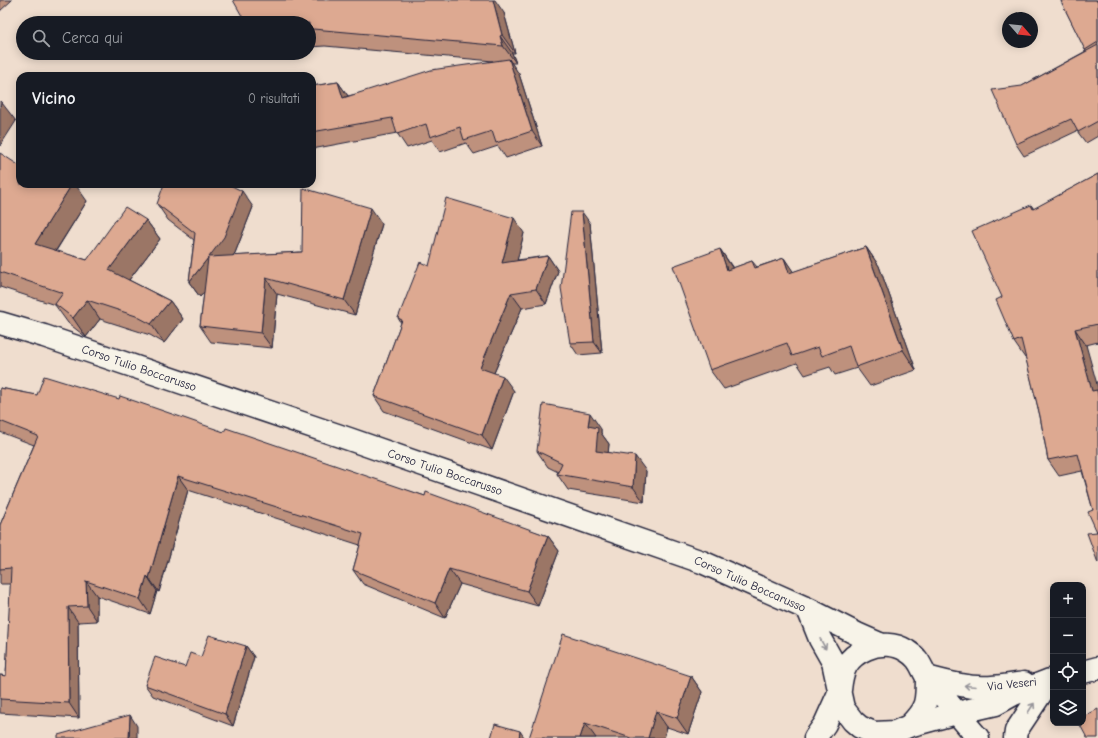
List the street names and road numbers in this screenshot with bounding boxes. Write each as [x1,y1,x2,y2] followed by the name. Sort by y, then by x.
[80,342,198,394] street label: Corso Tulio Boccarusso
[386,446,504,498] street label: Corso Tulio Boccarusso
[692,553,808,615] street label: Corso Tulio Boccarusso
[987,674,1037,694] street label: Via Veseri

